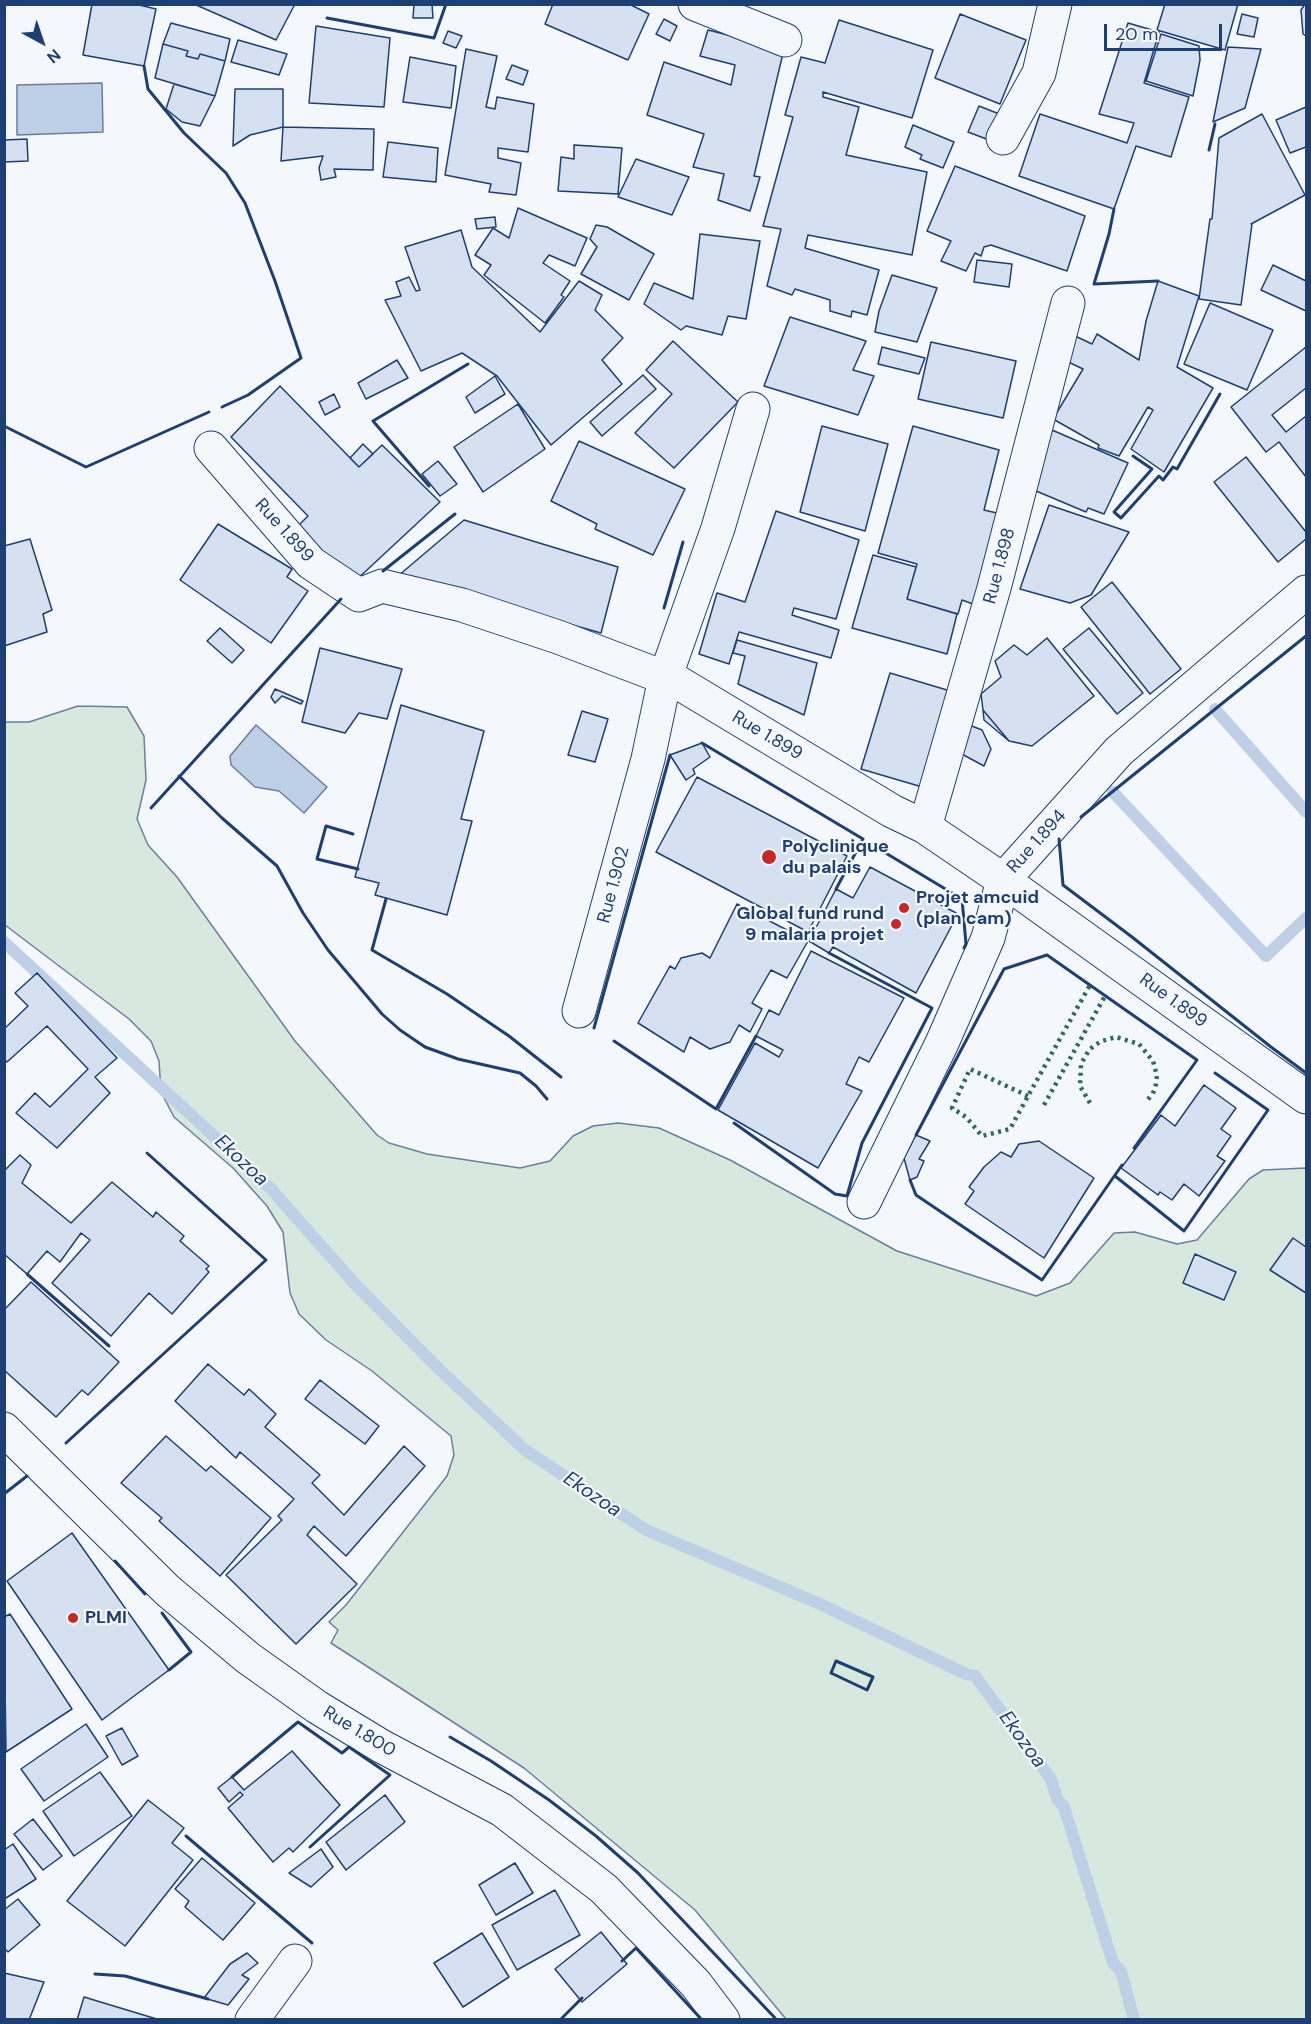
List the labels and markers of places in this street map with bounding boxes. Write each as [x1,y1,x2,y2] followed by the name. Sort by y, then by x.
[782,836,889,878] place label: Polyclinique du palais
[760,848,778,866] marker: Polyclinique du palais
[916,887,1039,930] place label: Projet amcuid (plan cam)
[897,901,911,915] marker: Projet amcuid (plan cam)
[737,903,884,946] place label: Global fund rund 9 malaria projet
[889,917,903,931] marker: Global fund rund 9 malaria projet
[85,1607,127,1629] place label: PLMI
[66,1611,80,1625] marker: PLMI

